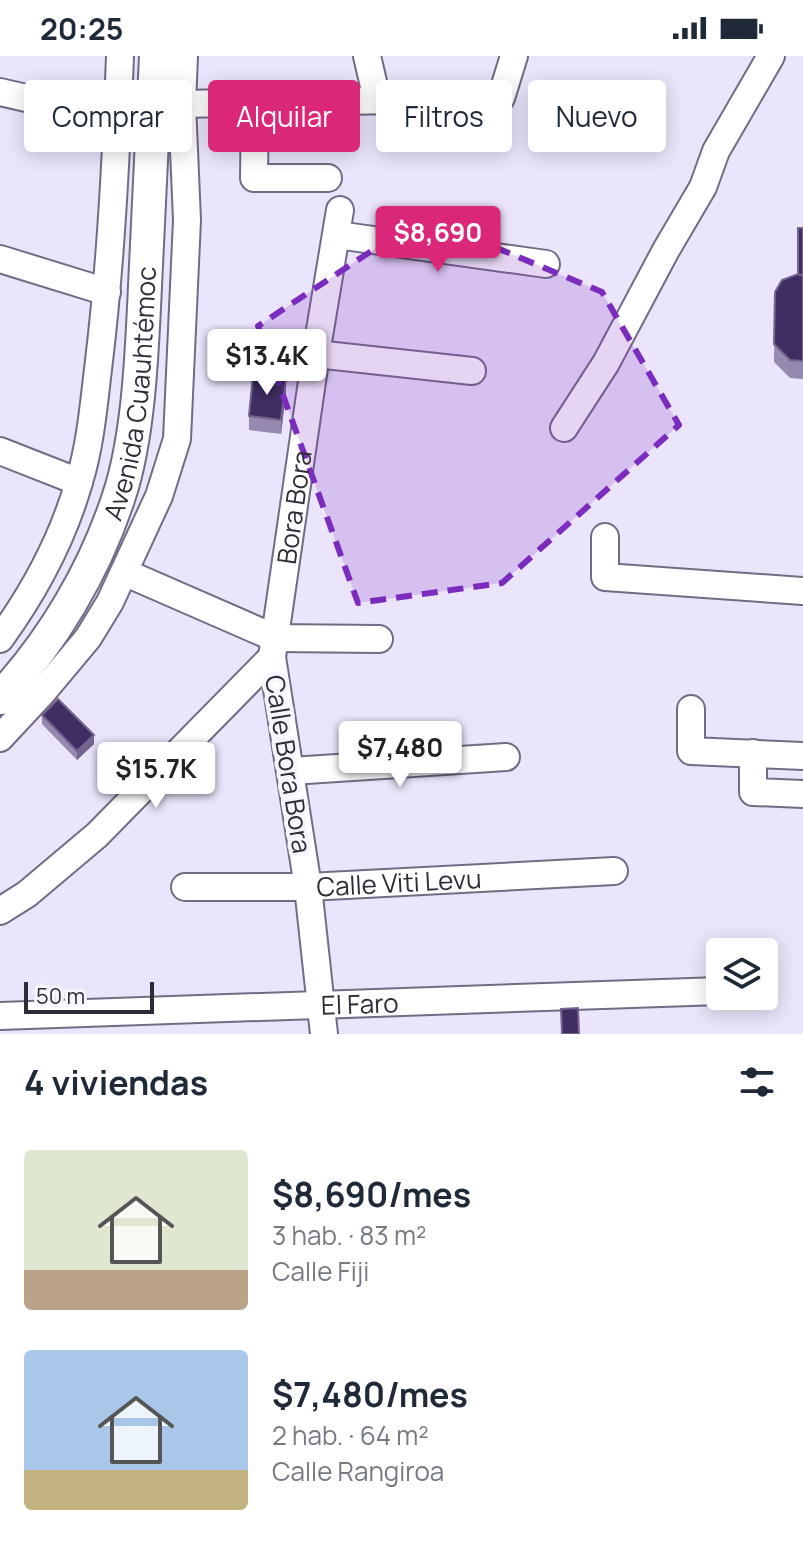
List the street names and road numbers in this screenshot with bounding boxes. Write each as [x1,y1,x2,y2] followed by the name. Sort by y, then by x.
[94,266,164,525] street label: Avenida Cuauhtémoc
[268,448,320,566] street label: Bora Bora
[257,672,321,856] street label: Calle Bora Bora
[315,860,482,905] street label: Calle Viti Levu
[320,984,399,1023] street label: El Faro

